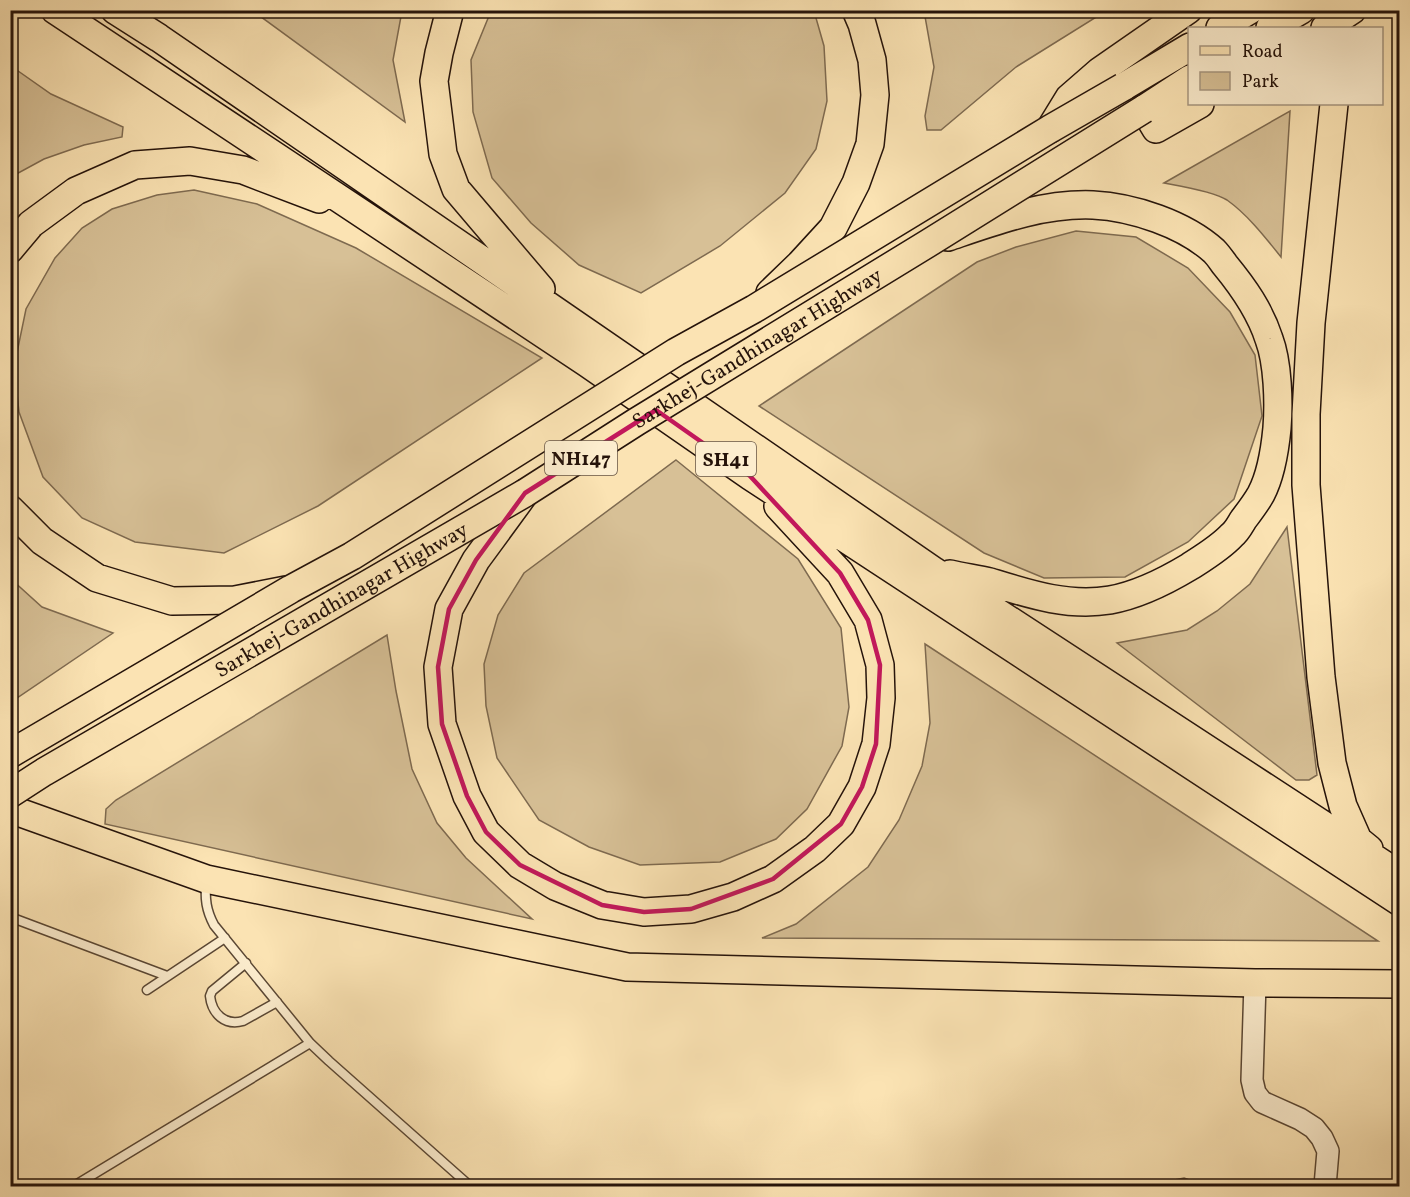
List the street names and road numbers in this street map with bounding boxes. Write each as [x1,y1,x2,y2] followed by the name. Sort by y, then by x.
[627,261,889,437] street label: Sarkhej-Gandhinagar Highway
[545,441,617,475] road number: NH147
[696,442,756,476] road number: SH41
[210,516,474,686] street label: Sarkhej-Gandhinagar Highway

